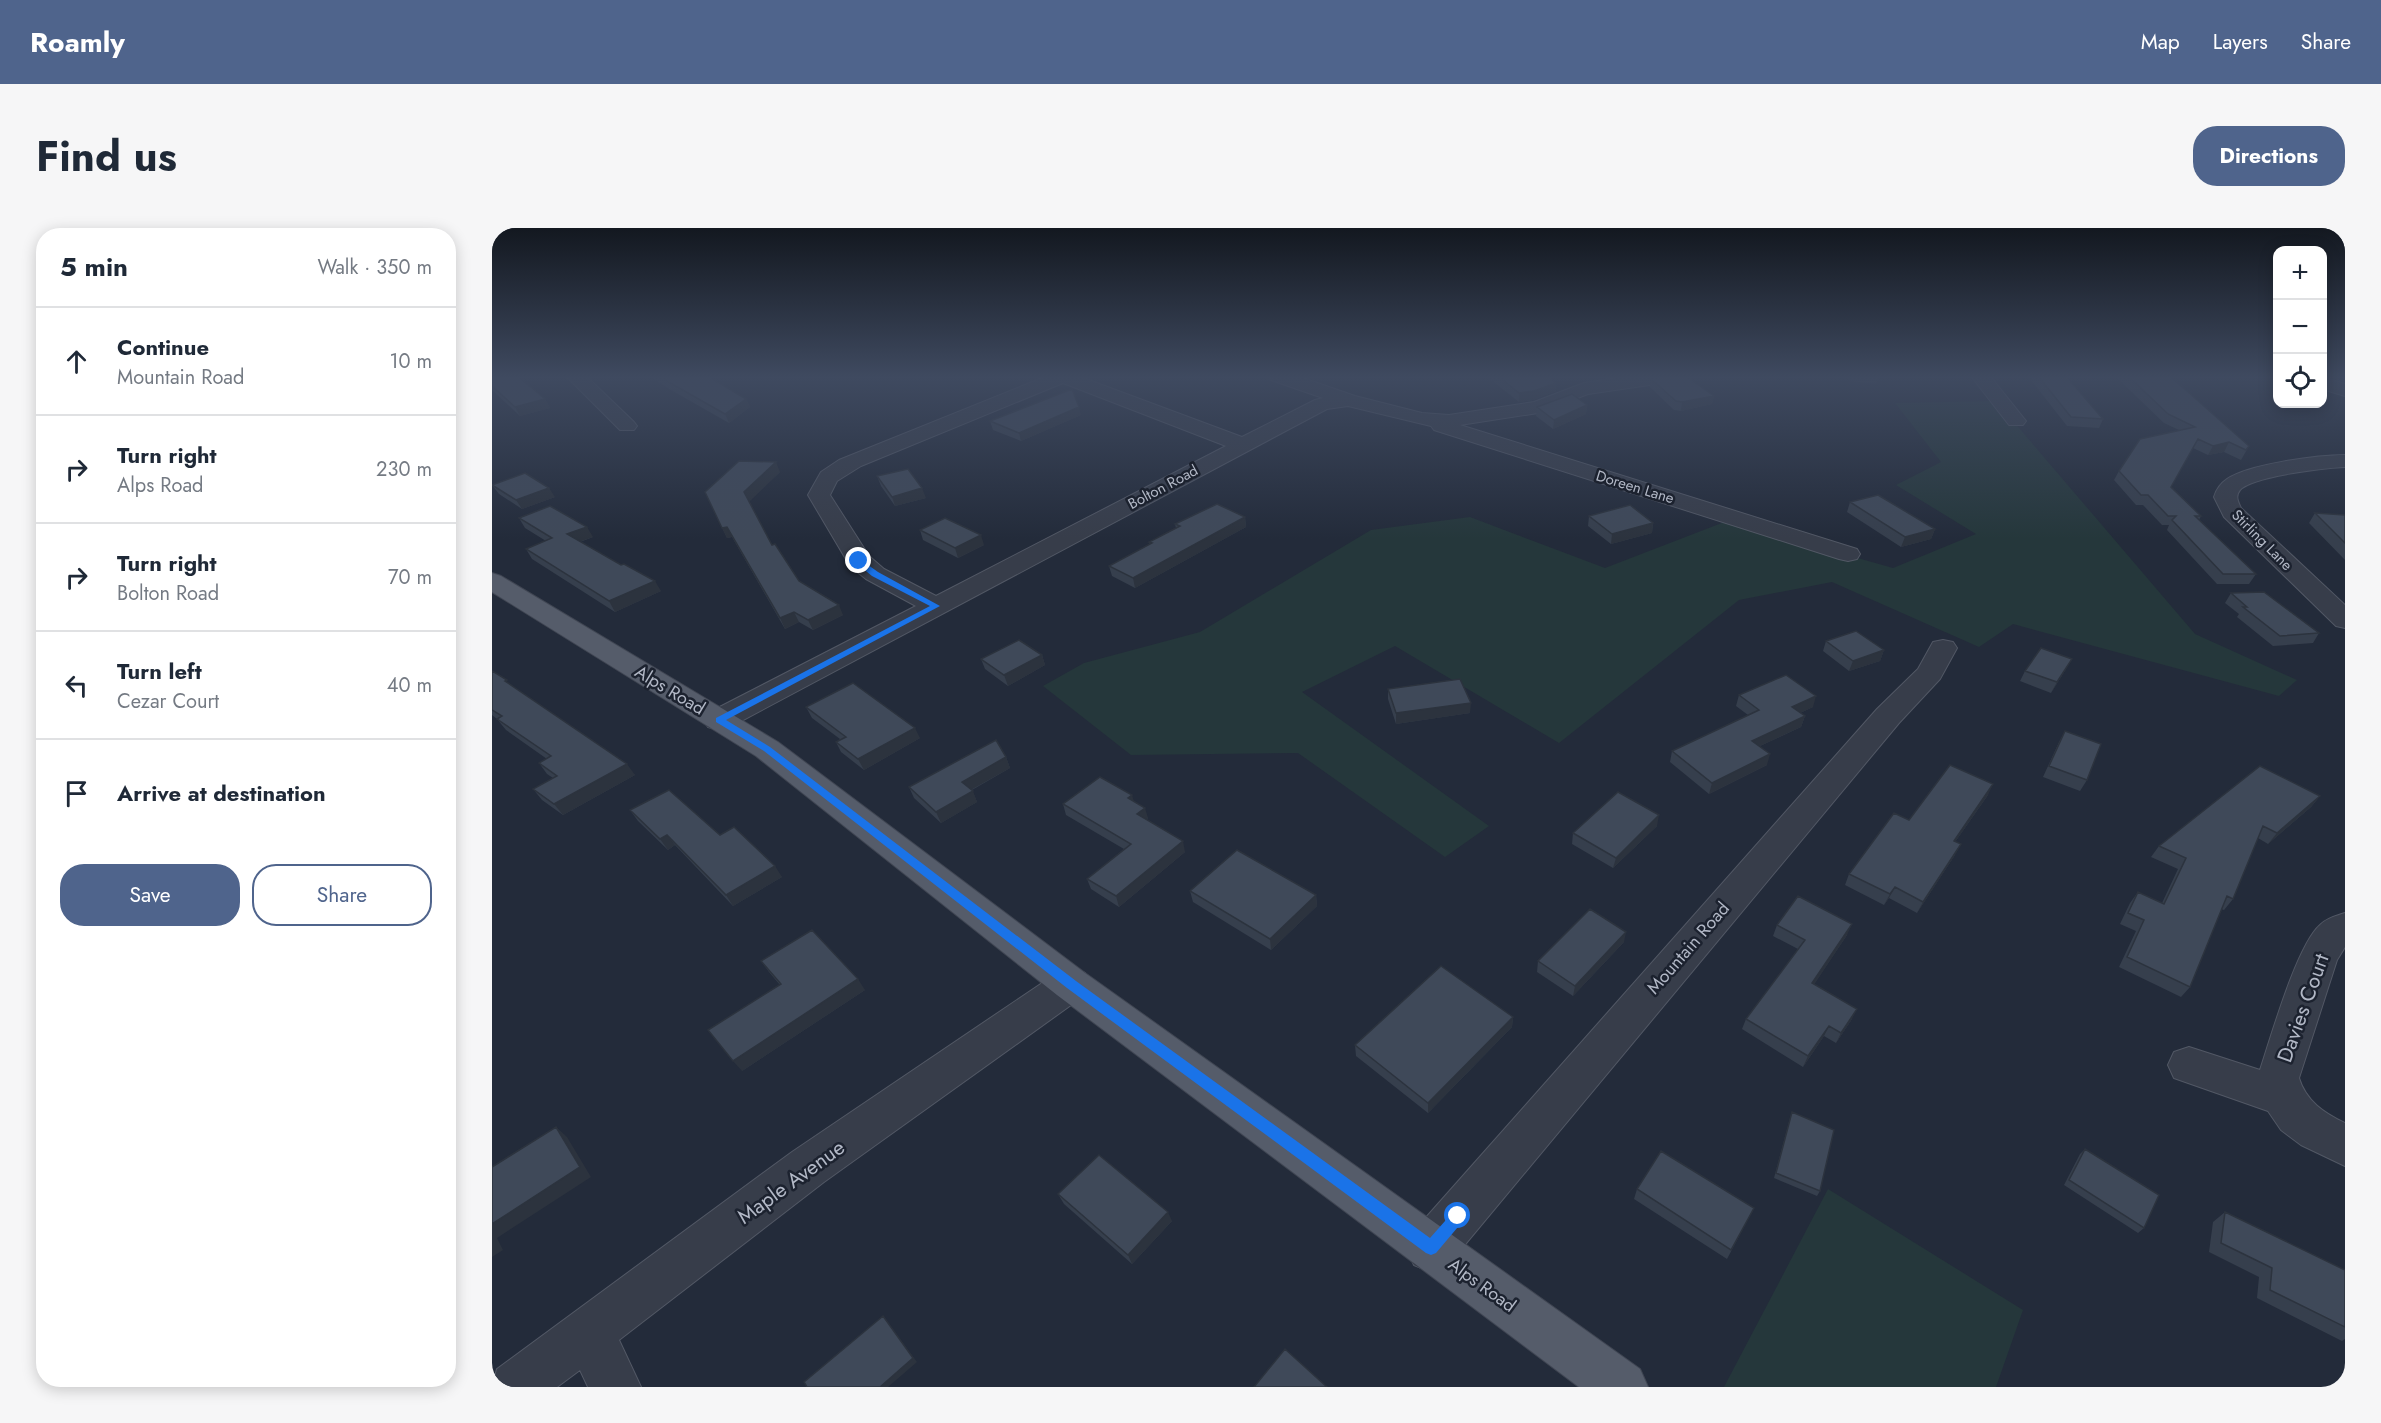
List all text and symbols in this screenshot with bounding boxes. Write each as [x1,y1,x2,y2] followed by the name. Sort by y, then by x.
[30,22,125,63] text: Roamly
[2141,27,2180,57] text: Map
[2213,27,2268,57] text: Layers
[2301,27,2351,57] text: Share
[36,126,177,187] text: Find us
[2193,126,2345,186] button: Directions
[2273,246,2327,408] map controls
[2273,246,2327,300] button: +
[60,248,128,286] text: 5 min
[317,253,432,282] text: Walk · 350 m
[2273,300,2327,354] button: −
[117,331,209,363] text: Continue
[60,345,93,378] icon: ahead
[389,347,432,376] text: 10 m
[2273,354,2327,408] button: locate
[117,363,244,392] text: Mountain Road
[117,439,217,471] text: Turn right
[60,453,93,486] icon: right
[376,455,432,484] text: 230 m
[1124,459,1202,515] street label: Bolton Road
[1593,465,1677,509] street label: Doreen Lane
[117,471,203,500] text: Alps Road
[2226,504,2298,576] street label: Stirling Lane
[117,547,217,579] text: Turn right
[845,547,871,573] route end
[60,561,93,594] icon: right
[388,563,432,592] text: 70 m
[117,579,219,608] text: Bolton Road
[117,655,202,687] text: Turn left
[630,659,710,721] street label: Alps Road
[60,669,93,702] icon: left
[387,671,432,700] text: 40 m
[117,687,219,716] text: Cezar Court
[60,777,93,810] icon: arrive
[117,777,326,809] text: Arrive at destination
[60,864,240,926] button: Save
[252,864,432,926] button: Share
[1641,896,1735,1000] street label: Mountain Road
[2269,949,2337,1067] street label: Davies Court
[731,1133,851,1231] street label: Maple Avenue
[1444,1202,1470,1228] route start
[1443,1252,1521,1318] street label: Alps Road

